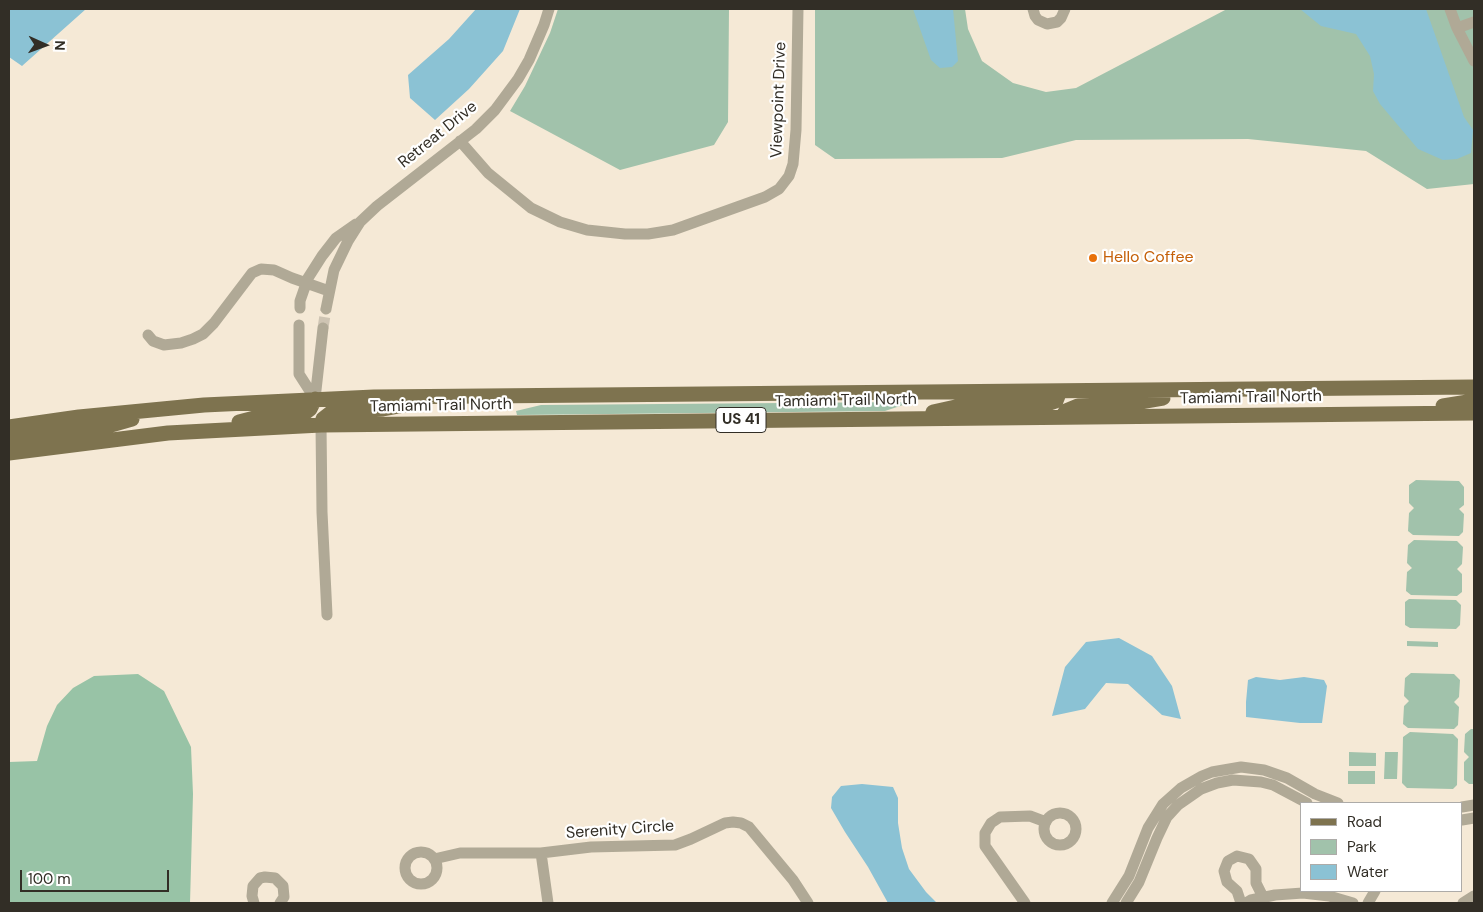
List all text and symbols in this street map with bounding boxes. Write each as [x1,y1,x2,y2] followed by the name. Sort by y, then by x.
[20,20,70,70] north arrow
[51,40,69,51] text: N
[767,41,791,159] street label: Viewpoint Drive
[395,97,481,173] street label: Retreat Drive
[1103,248,1194,268] place label: Hello Coffee
[1087,252,1099,264] marker: Hello Coffee
[1180,387,1322,409] street label: Tamiami Trail North
[775,390,917,412] street label: Tamiami Trail North
[370,395,512,417] street label: Tamiami Trail North
[716,408,766,432] road number: US 41
[1300,802,1463,892] legend
[1347,812,1382,832] text: Road
[565,817,675,843] street label: Serenity Circle
[1347,837,1377,857] text: Park
[22,860,171,892] scale bar
[1347,862,1388,882] text: Water
[28,869,71,889] text: 100 m

